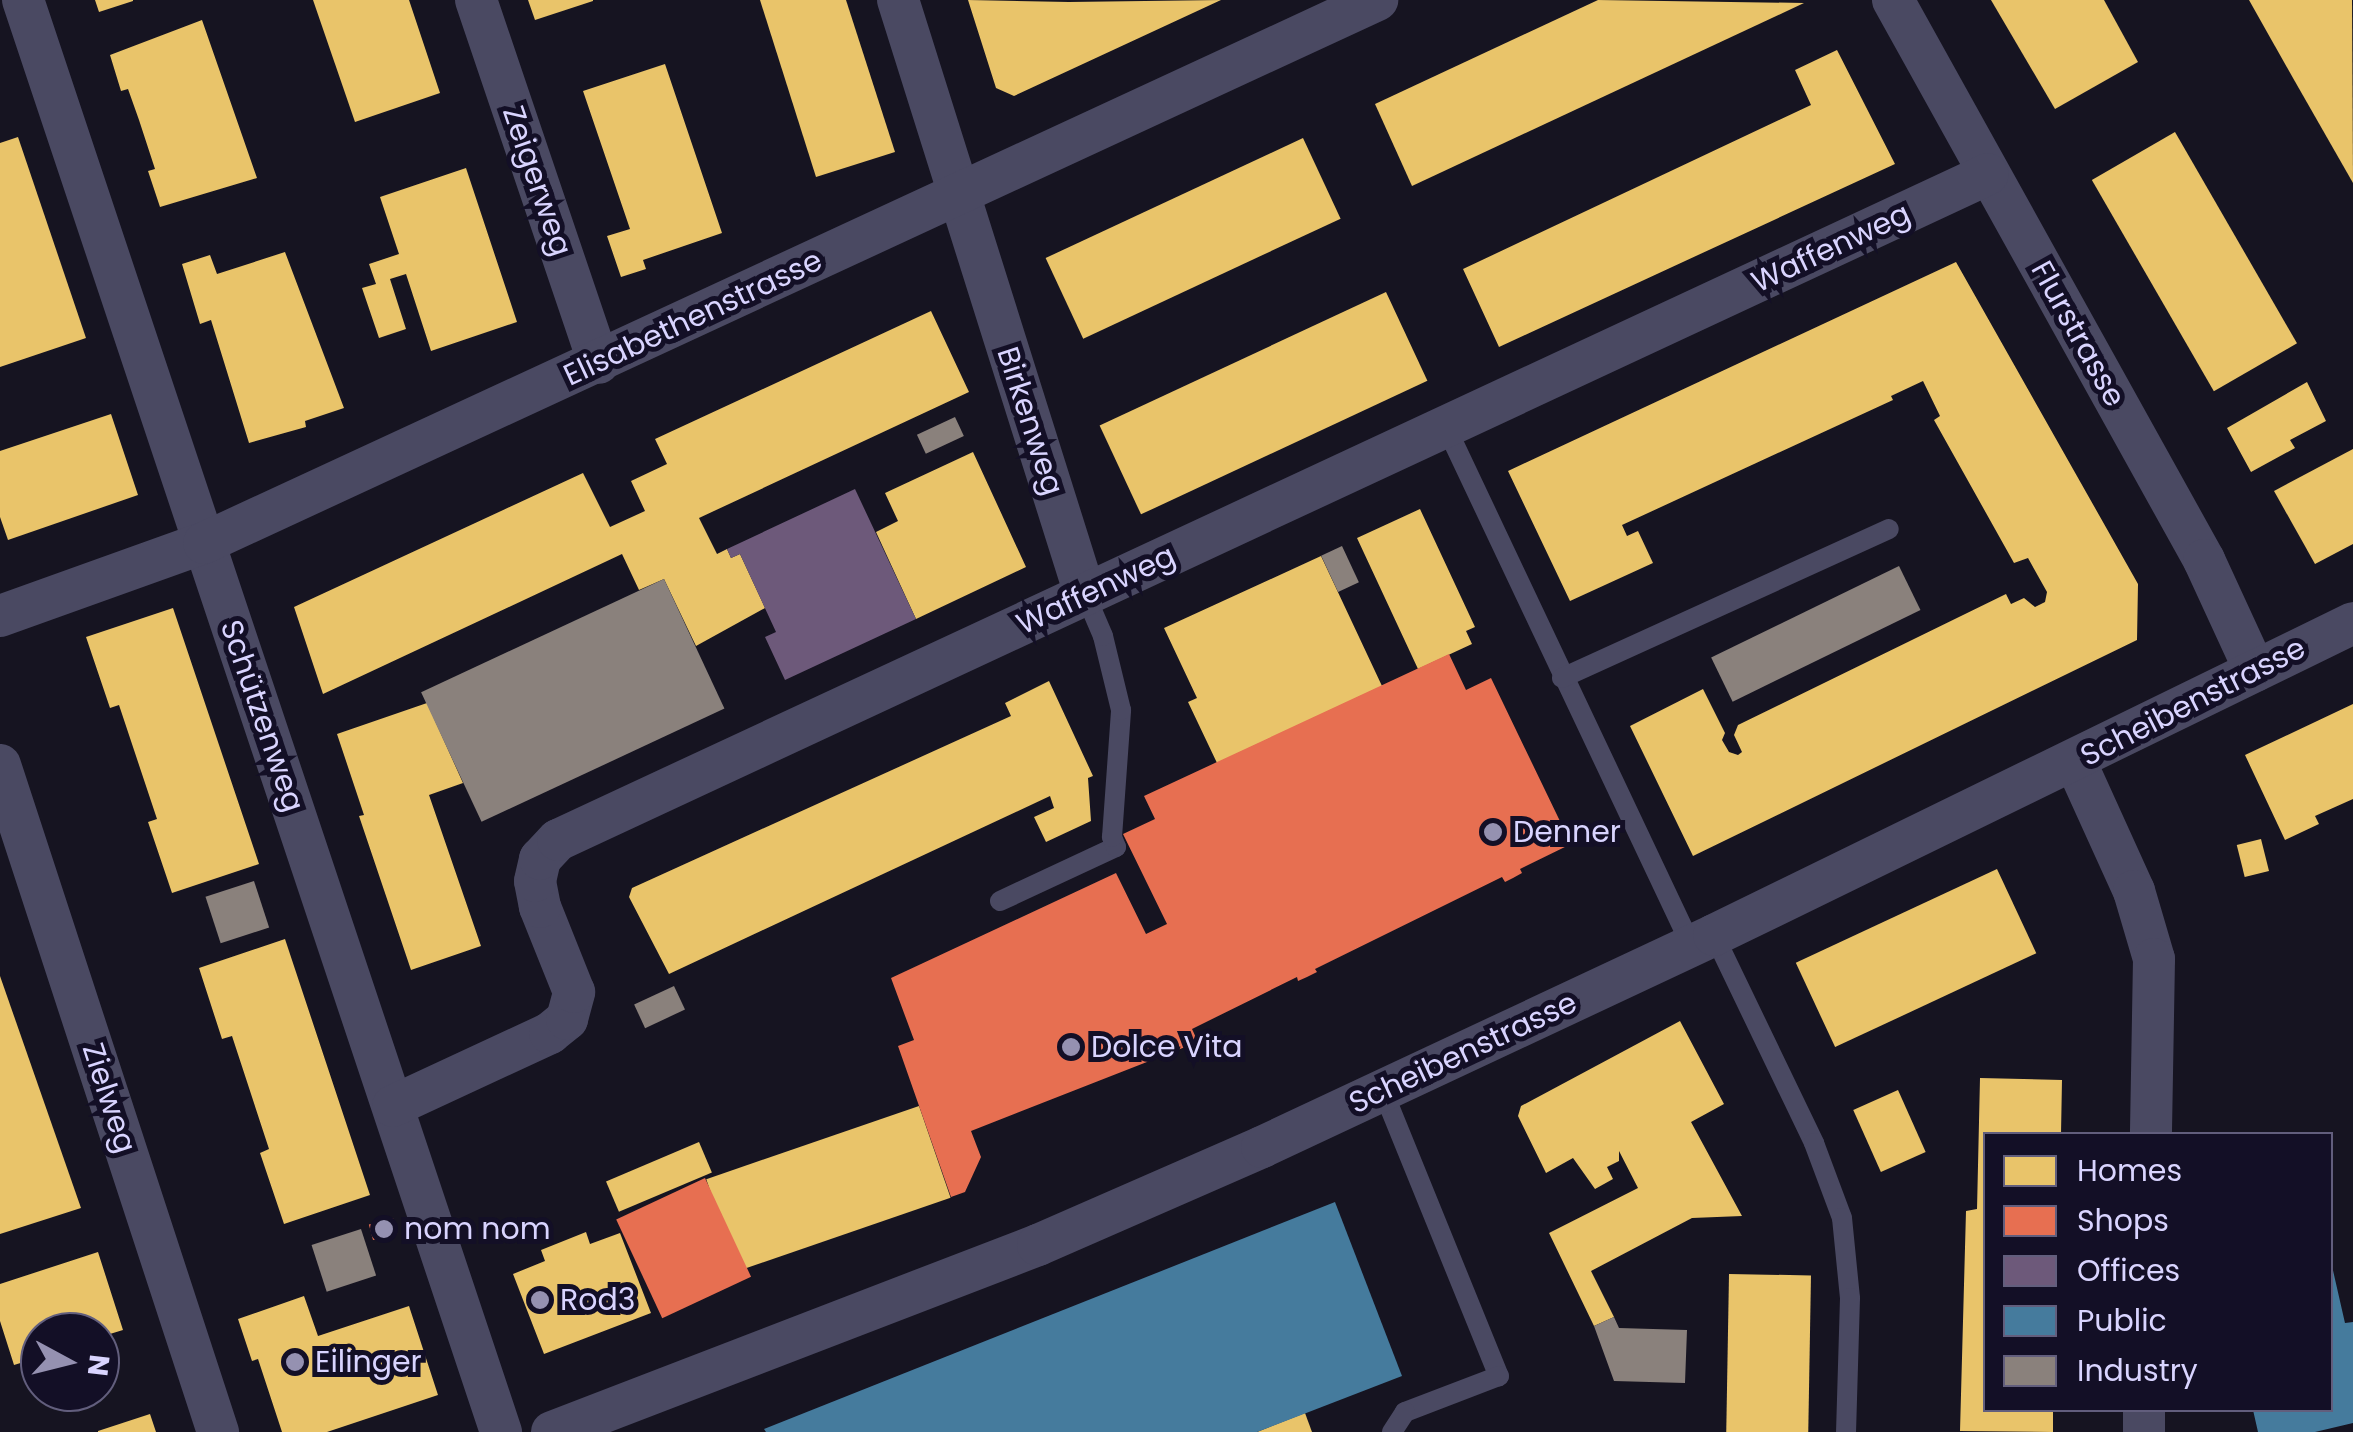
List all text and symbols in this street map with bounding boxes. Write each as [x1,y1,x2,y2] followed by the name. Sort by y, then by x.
[495,102,579,260] street label: Zeigerweg
[1746,196,1916,300] street label: Waffenweg
[558,242,828,394] street label: Elisabethenstrasse
[2023,255,2133,413] street label: Flurstrasse
[989,342,1071,500] street label: Birkenweg
[1011,538,1181,642] street label: Waffenweg
[212,616,312,816] street label: Schützenweg
[2075,630,2311,774] street label: Scheibenstrasse
[1513,814,1621,850] place label: Denner
[1482,821,1504,843] marker: Denner
[1343,984,1583,1122] street label: Scheibenstrasse
[1091,1029,1242,1065] place label: Dolce Vita
[1060,1036,1082,1058] marker: Dolce Vita
[74,1039,144,1157] street label: Zielweg
[1983,1132,2333,1412] legend
[2077,1149,2182,1192] text: Homes
[2077,1199,2169,1242] text: Shops
[404,1211,551,1247] place label: nom nom
[373,1218,395,1240] marker: nom nom
[2077,1249,2180,1292] text: Offices
[560,1282,635,1318] place label: Rod3
[529,1289,551,1311] marker: Rod3
[2077,1299,2167,1342] text: Public
[20,1312,120,1412] north arrow
[315,1344,422,1380] place label: Eilinger
[2077,1349,2198,1392] text: Industry
[284,1351,306,1373] marker: Eilinger
[78,1353,119,1378] text: N

